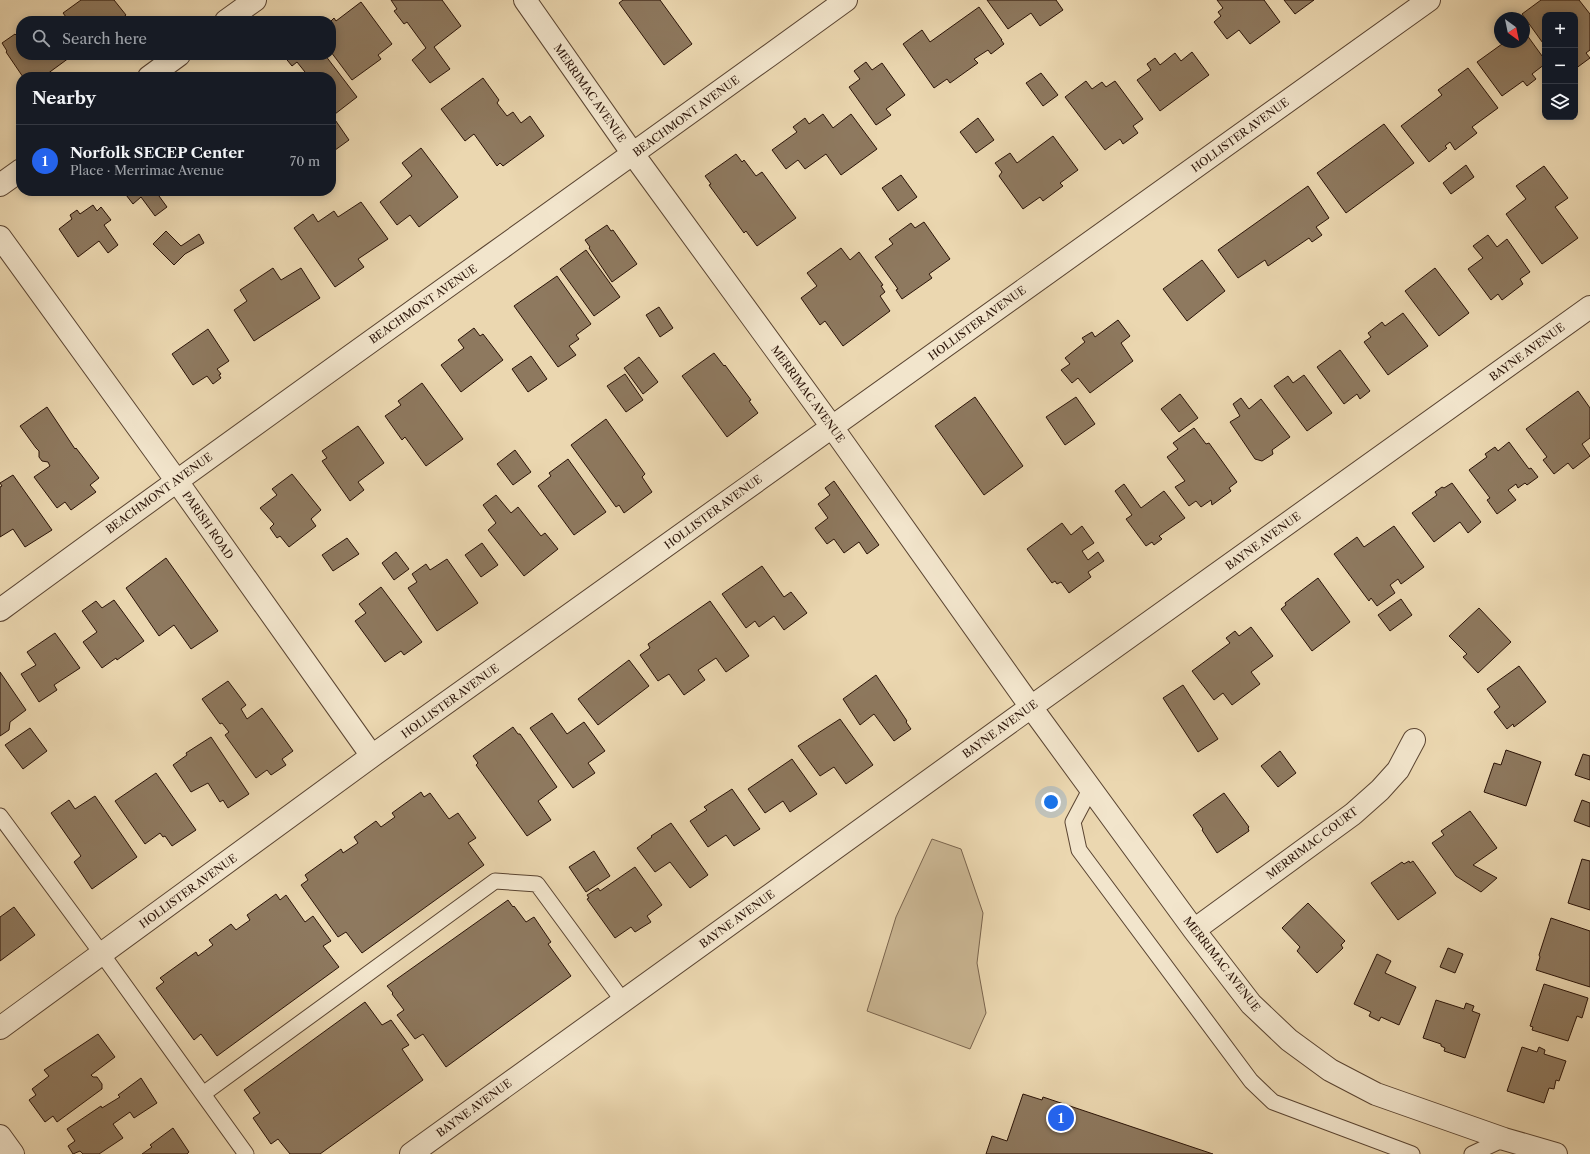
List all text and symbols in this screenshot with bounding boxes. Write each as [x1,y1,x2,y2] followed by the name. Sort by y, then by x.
[1494,12,1530,48] north arrow
[1542,12,1578,120] map controls
[1542,12,1578,48] button: +
[16,16,336,60] search box
[30,27,52,49] icon: search
[62,29,147,48] text: Search here
[551,41,629,145] street label: MERRIMAC AVENUE
[1542,48,1578,84] button: −
[630,72,742,159] street label: BEACHMONT AVENUE
[1542,84,1578,120] button: layers
[32,88,96,108] text: Nearby
[1188,95,1292,175] street label: HOLLISTER AVENUE
[70,143,244,162] text: Norfolk SECEP Center
[42,153,48,169] text: 1
[290,153,320,169] text: 70 m
[70,162,224,178] text: Place · Merrimac Avenue
[366,261,480,347] street label: BEACHMONT AVENUE
[925,283,1029,363] street label: HOLLISTER AVENUE
[1487,320,1568,384] street label: BAYNE AVENUE
[768,343,848,446] street label: MERRIMAC AVENUE
[103,449,215,536] street label: BEACHMONT AVENUE
[661,472,765,552] street label: HOLLISTER AVENUE
[179,488,237,562] street label: PARISH ROAD
[1223,509,1304,573] street label: BAYNE AVENUE
[398,661,502,741] street label: HOLLISTER AVENUE
[960,697,1041,761] street label: BAYNE AVENUE
[1041,792,1061,812] your location
[1263,803,1361,882] street label: MERRIMAC COURT
[136,851,240,931] street label: HOLLISTER AVENUE
[697,887,778,951] street label: BAYNE AVENUE
[1181,914,1264,1015] street label: MERRIMAC AVENUE
[434,1076,515,1140] street label: BAYNE AVENUE
[1048,1103,1074,1133] pin: 1

